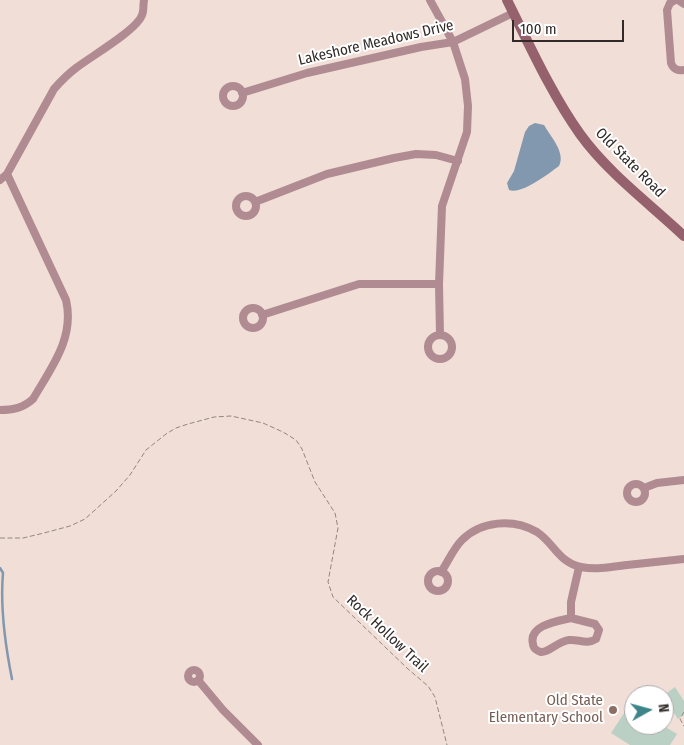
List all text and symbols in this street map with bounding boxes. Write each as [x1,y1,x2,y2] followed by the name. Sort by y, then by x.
[514,10,626,42] scale bar
[297,16,455,70] street label: Lakeshore Meadows Drive
[520,20,557,38] text: 100 m
[591,124,669,202] street label: Old State Road
[342,592,432,676] street label: Rock Hollow Trail
[624,685,674,735] north arrow
[489,692,603,727] place label: Old State Elementary School
[654,703,672,713] text: N
[607,704,619,716] marker: Old State Elementary School

